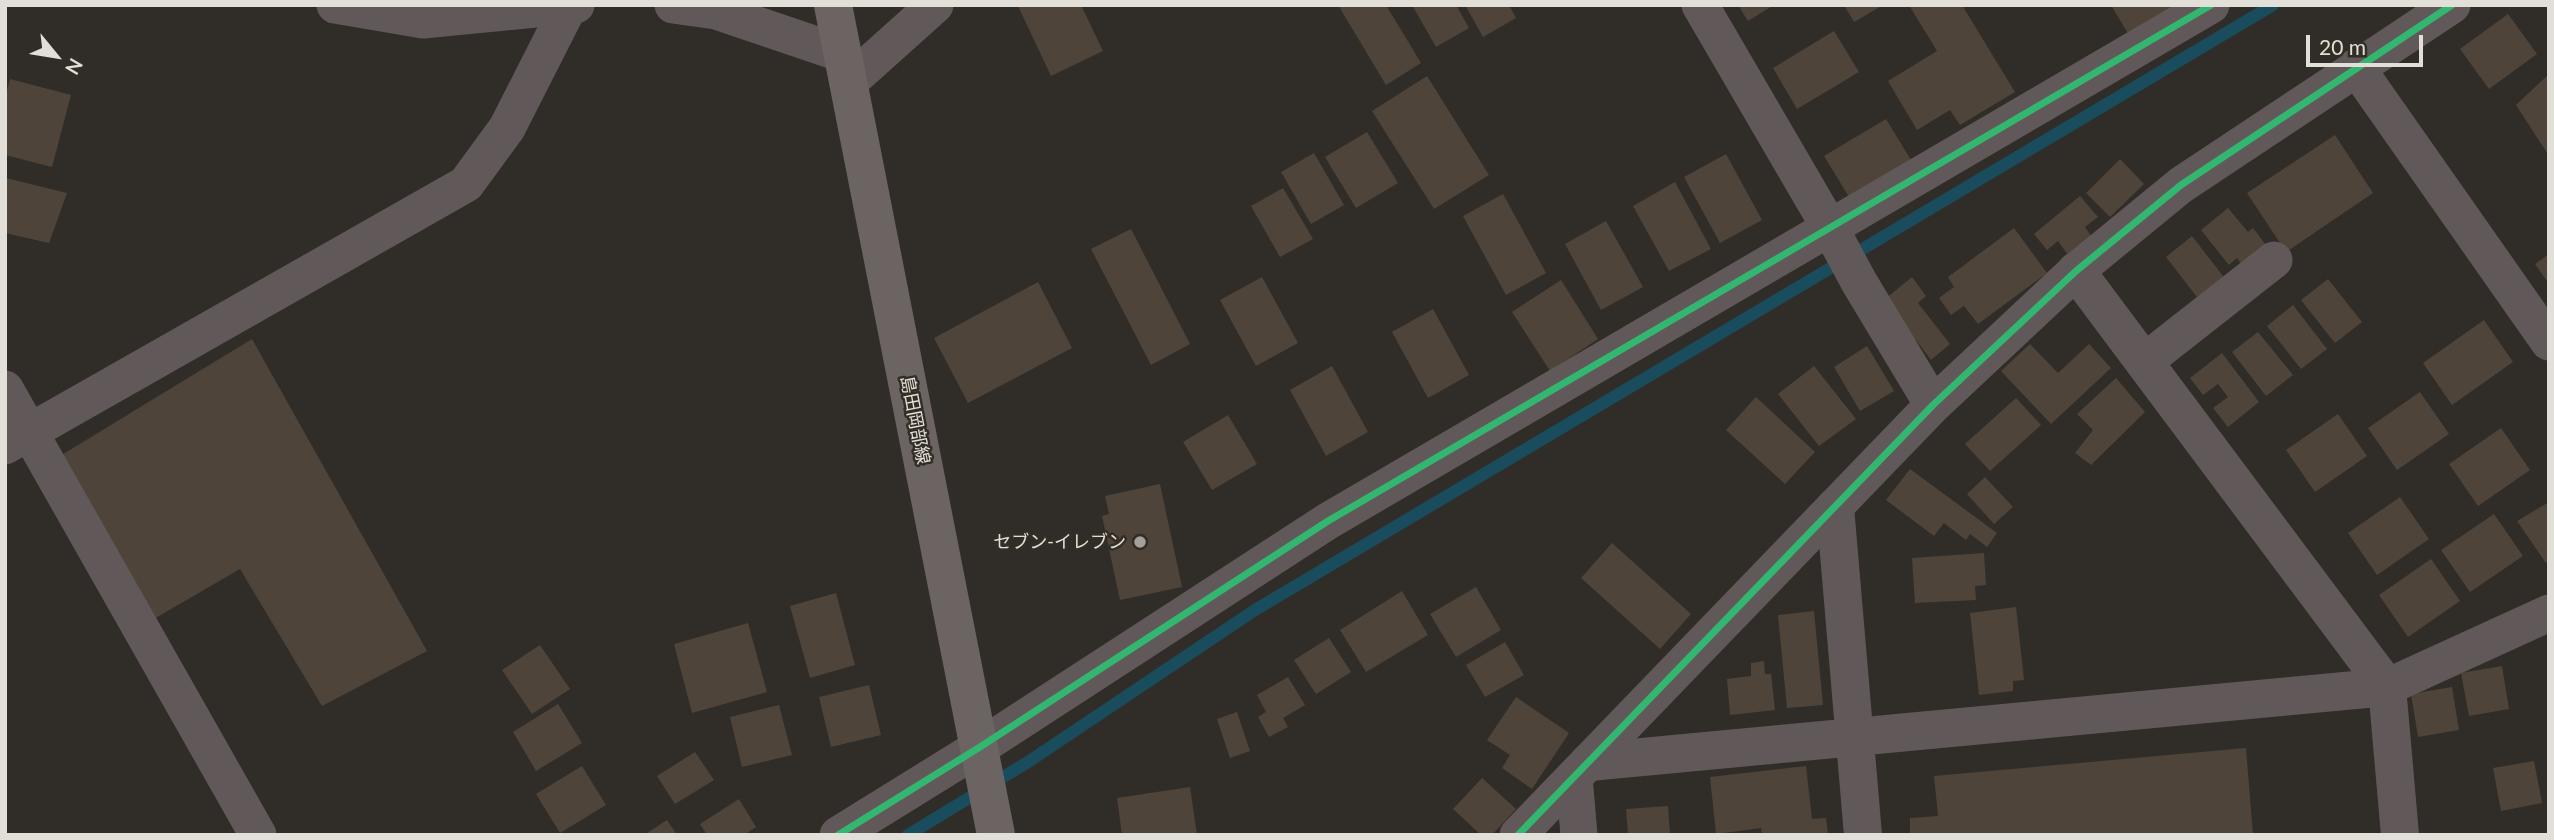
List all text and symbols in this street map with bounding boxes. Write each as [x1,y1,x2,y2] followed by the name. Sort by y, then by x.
[21,21,91,91] north arrow
[2309,21,2426,65] scale bar
[2319,34,2366,59] text: 20 m
[61,55,88,79] text: N
[896,374,934,466] street label: 島田岡部線
[993,531,1126,553] place label: セブン-イレブン
[1132,534,1148,550] marker: セブン-イレブン

